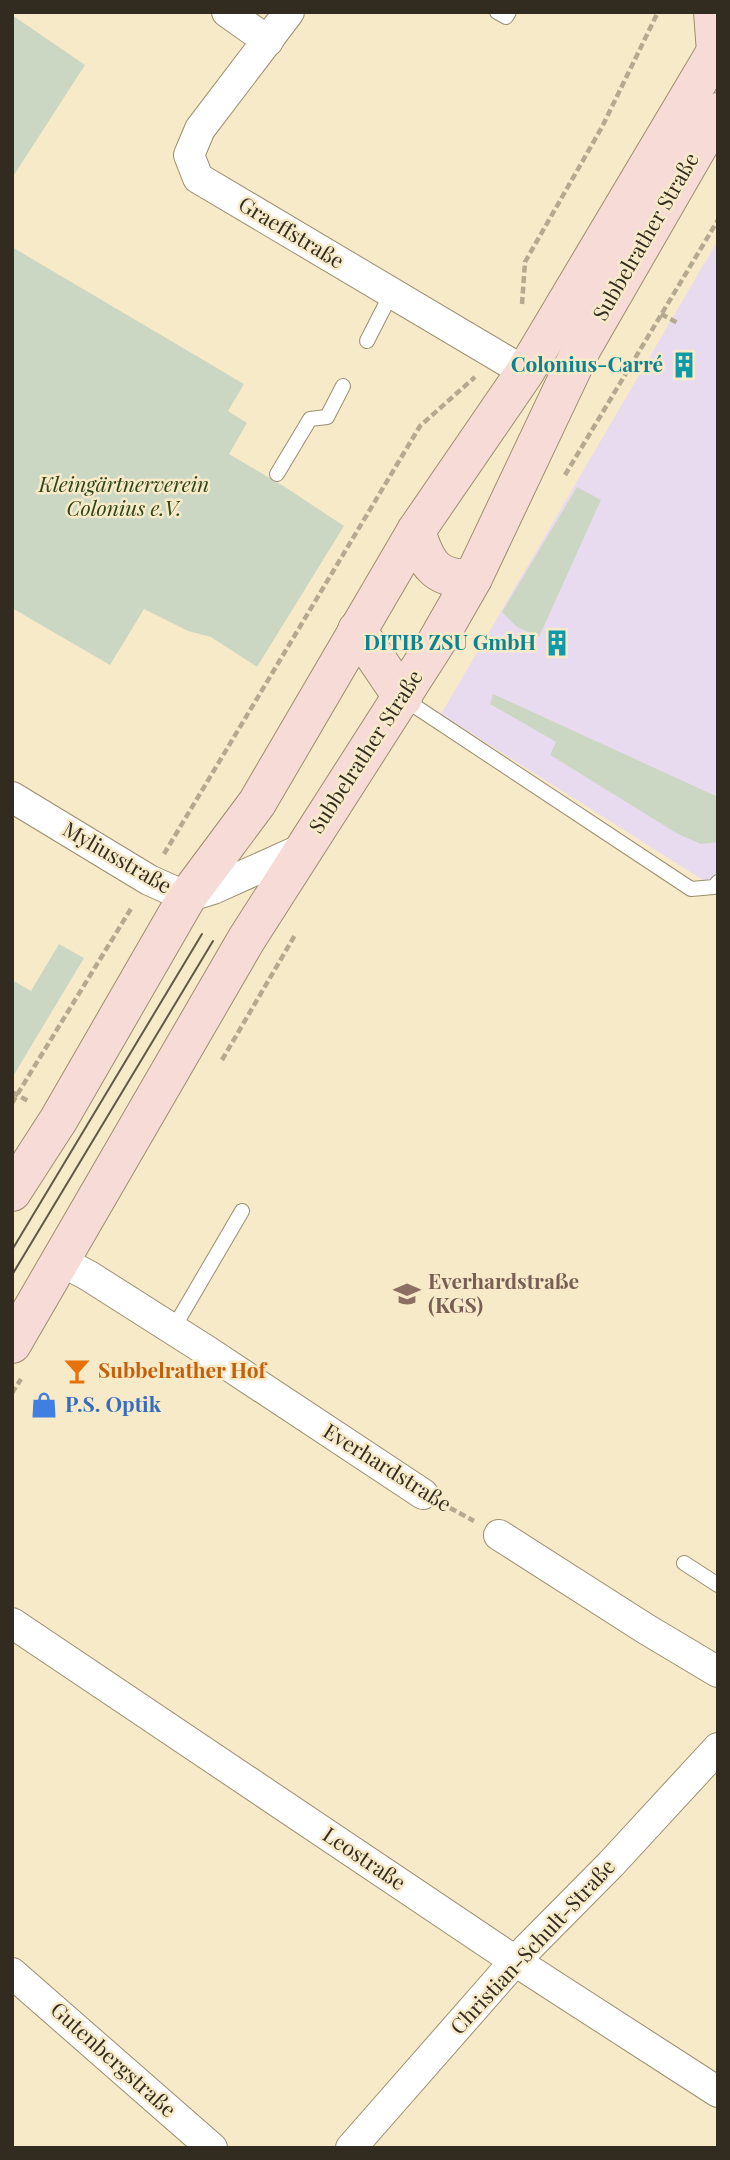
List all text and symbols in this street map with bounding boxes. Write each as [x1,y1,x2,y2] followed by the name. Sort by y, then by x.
[585,147,704,325] street label: Subbelrather Straße
[234,189,350,274] street label: Graeffstraße
[511,349,663,377] place label: Colonius-Carré
[669,350,699,380] building icon: Colonius-Carré
[38,469,209,521] park label: Kleingärtnerverein Colonius e.V.
[364,627,536,655] place label: DITIB ZSU GmbH
[542,628,572,658] building icon: DITIB ZSU GmbH
[301,664,428,838] street label: Subbelrather Straße
[58,814,178,899] street label: Myliusstraße
[428,1266,579,1318] place label: Everhardstraße (KGS)
[392,1279,422,1309] school or university icon: Everhardstraße (KGS)
[98,1355,269,1383] place label: Subbelrather Hof
[62,1356,92,1386] bar icon: Subbelrather Hof
[65,1389,162,1417] place label: P.S. Optik
[29,1390,59,1420] shop icon: P.S. Optik
[319,1416,457,1517] street label: Everhardstraße
[318,1819,412,1895] street label: Leostraße
[443,1852,620,2039] street label: Christian-Schult-Straße
[46,1995,183,2122] street label: Gutenbergstraße

